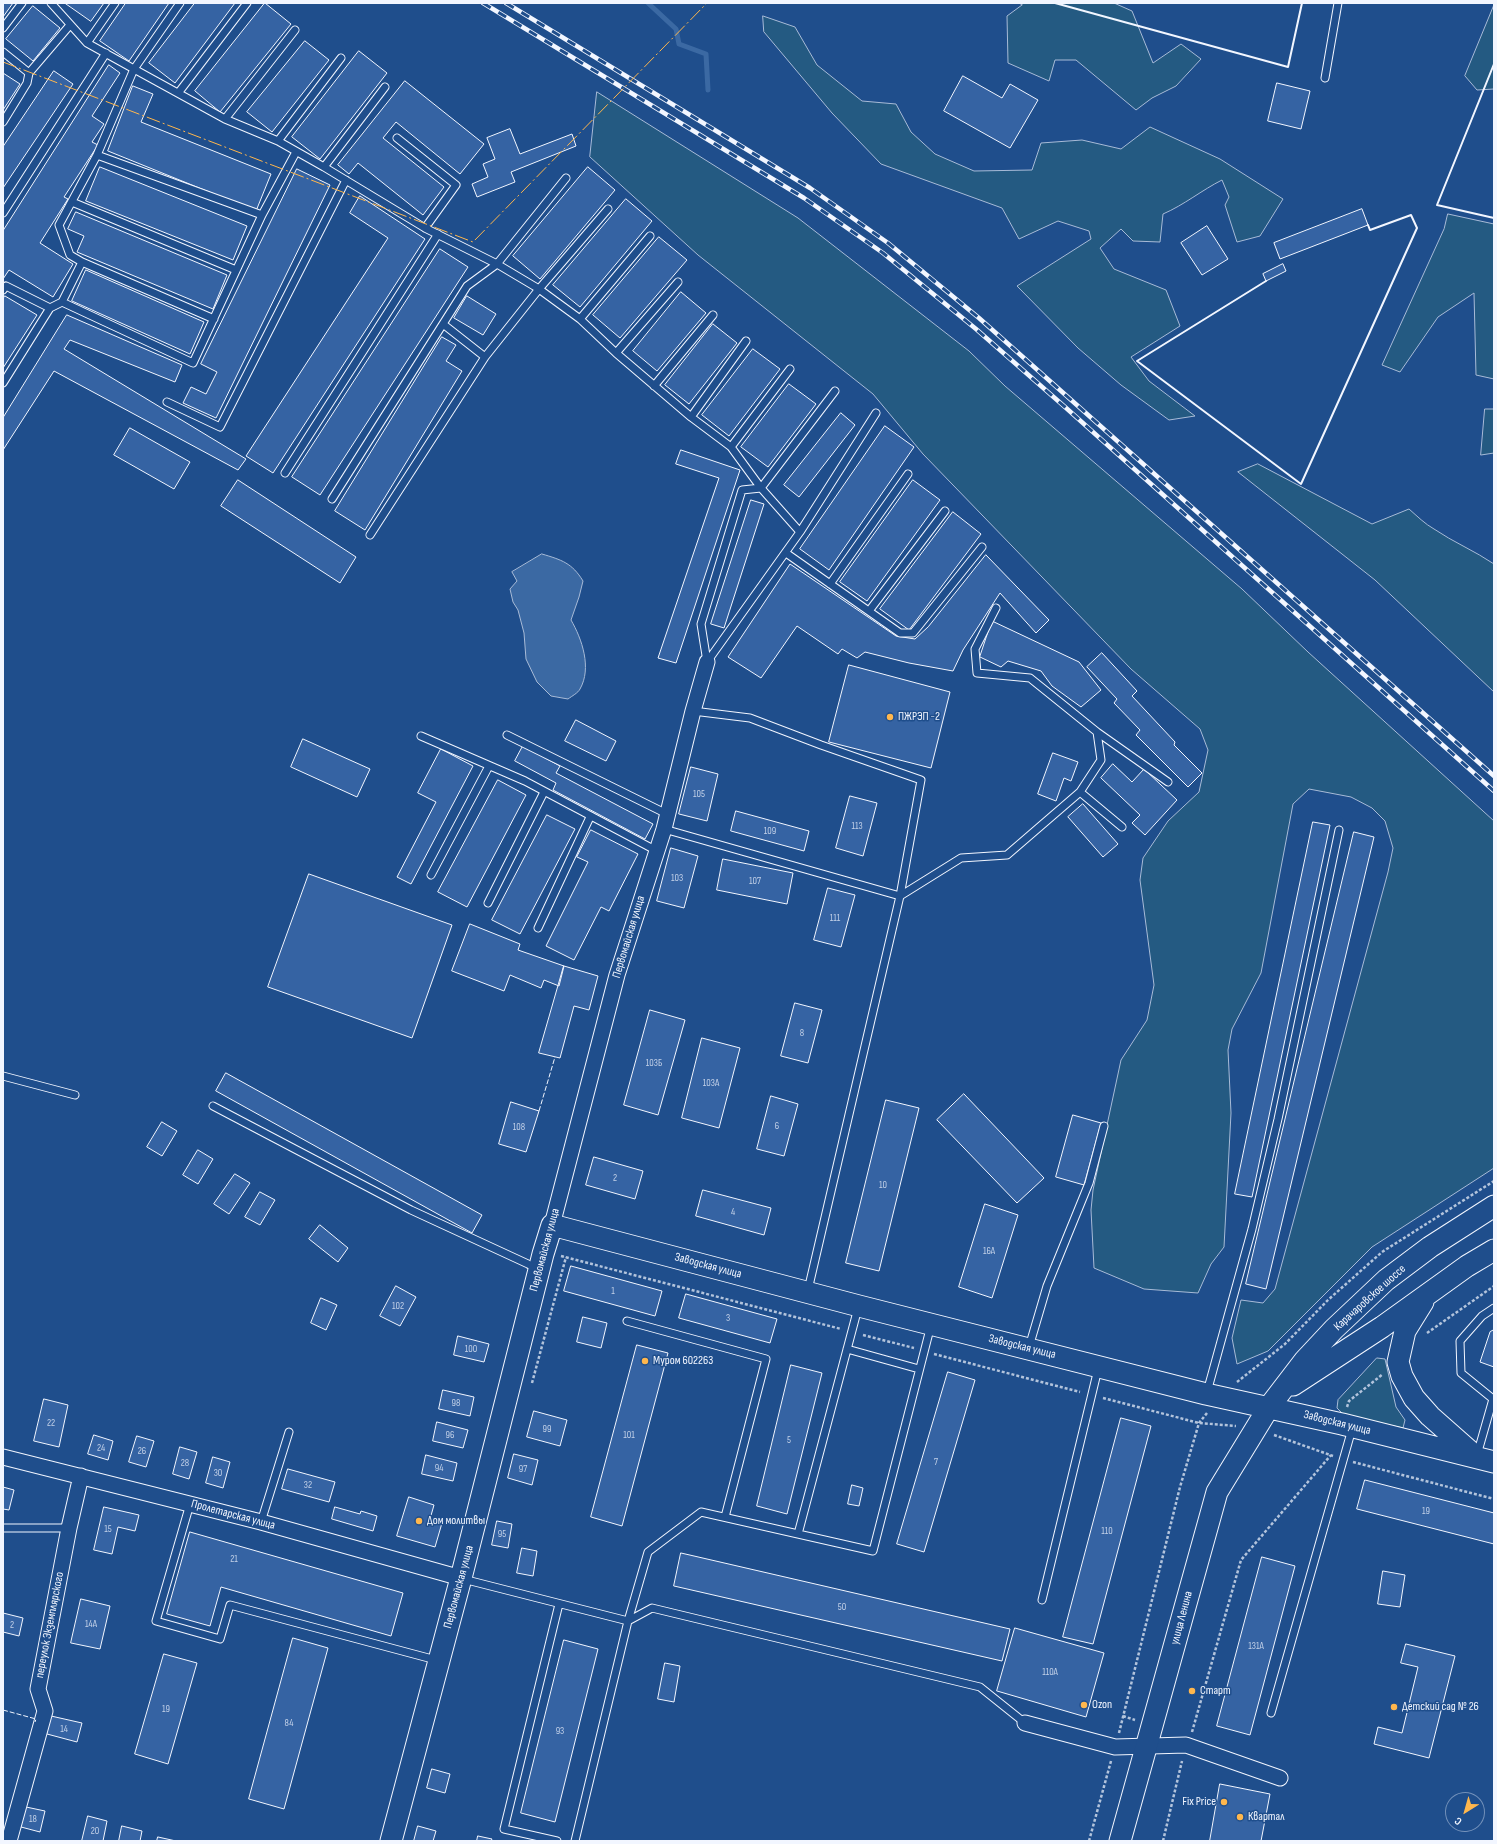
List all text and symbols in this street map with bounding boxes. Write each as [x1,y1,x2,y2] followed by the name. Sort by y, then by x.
[898,710,940,724] place label: ПЖРЭП -2
[885,712,895,722] marker: ПЖРЭП -2
[693,788,705,800] house number: 105
[851,820,863,832] house number: 113
[764,825,776,837] house number: 109
[671,872,683,884] house number: 103
[749,875,761,887] house number: 107
[610,894,648,980] street label: Первомайская улица
[830,912,840,924] house number: 111
[800,1027,804,1039] house number: 8
[646,1057,662,1069] house number: 103Б
[703,1077,719,1089] house number: 103А
[775,1120,779,1132] house number: 6
[513,1121,525,1133] house number: 108
[613,1172,617,1184] house number: 2
[879,1179,887,1191] house number: 10
[731,1206,735,1218] house number: 4
[527,1207,563,1293] street label: Первомайская улица
[983,1245,995,1257] house number: 16А
[673,1250,743,1282] street label: Заводская улица
[1331,1262,1409,1334] street label: Карачаровское шоссе
[611,1285,615,1297] house number: 1
[392,1300,404,1312] house number: 102
[726,1312,730,1324] house number: 3
[987,1332,1057,1362] street label: Заводская улица
[465,1343,477,1355] house number: 100
[653,1354,713,1368] place label: Муром 602263
[640,1356,650,1366] marker: Муром 602263
[452,1397,460,1409] house number: 98
[1302,1408,1372,1438] street label: Заводская улица
[47,1417,55,1429] house number: 22
[543,1423,551,1435] house number: 99
[446,1429,454,1441] house number: 96
[623,1429,635,1441] house number: 101
[787,1434,791,1446] house number: 5
[97,1442,105,1454] house number: 24
[138,1445,146,1457] house number: 26
[934,1456,938,1468] house number: 7
[181,1457,189,1469] house number: 28
[435,1462,443,1474] house number: 94
[519,1463,527,1475] house number: 97
[214,1467,222,1479] house number: 30
[304,1479,312,1491] house number: 32
[189,1497,277,1533] street label: Пролетарская улица
[1422,1505,1430,1517] house number: 19
[427,1514,485,1528] place label: Дом молитвы
[414,1516,424,1526] marker: Дом молитвы
[104,1523,112,1535] house number: 15
[1101,1525,1113,1537] house number: 110
[498,1528,506,1540] house number: 95
[441,1544,477,1630] street label: Первомайская улица
[230,1553,238,1565] house number: 21
[33,1571,67,1679] street label: переулок Экземплярского
[1168,1590,1196,1646] street label: улица Ленина
[838,1601,846,1613] house number: 50
[85,1618,97,1630] house number: 14А
[10,1619,14,1631] house number: 2
[1248,1640,1264,1652] house number: 131А
[1042,1666,1058,1678] house number: 110А
[1200,1684,1231,1698] place label: Старт
[1187,1686,1197,1696] marker: Старт
[1092,1698,1112,1712] place label: Ozon
[1079,1700,1089,1710] marker: Ozon
[1402,1700,1479,1714] place label: Детский сад № 26
[1389,1702,1399,1712] marker: Детский сад № 26
[162,1703,170,1715] house number: 19
[285,1717,293,1729] house number: 84
[60,1723,68,1735] house number: 14
[556,1725,564,1737] house number: 93
[1445,1792,1485,1832] north arrow
[1182,1795,1216,1809] place label: Fix Price
[1219,1797,1229,1807] marker: Fix Price
[1248,1810,1284,1824] place label: Квартал
[1235,1812,1245,1822] marker: Квартал
[29,1813,37,1825] house number: 18
[1452,1814,1464,1828] text: С
[91,1825,99,1837] house number: 20

